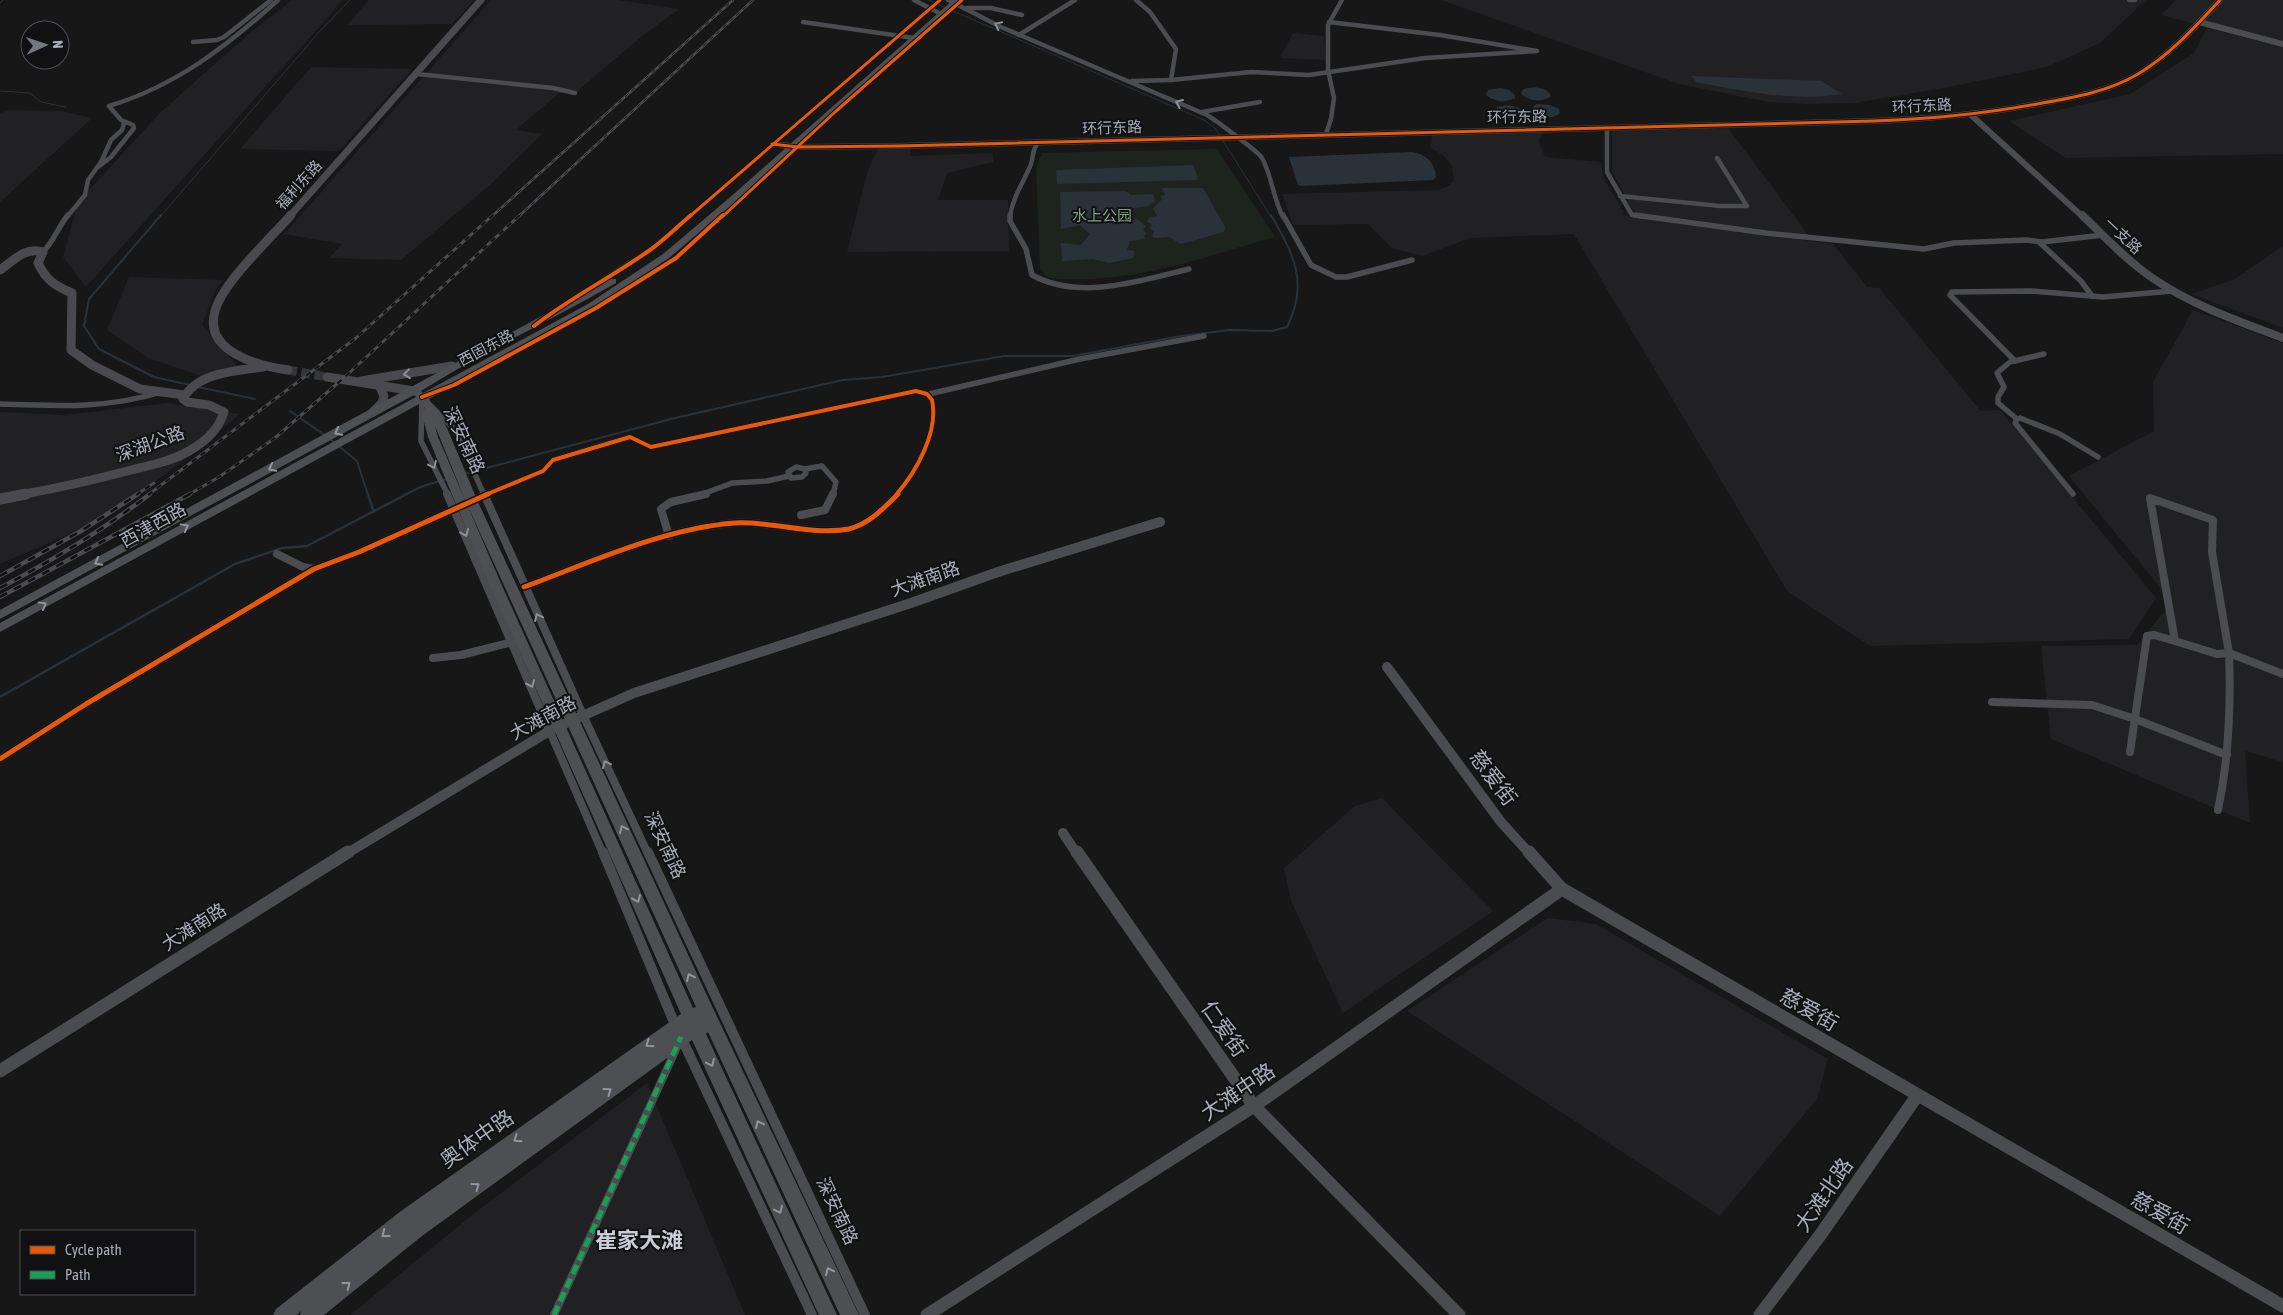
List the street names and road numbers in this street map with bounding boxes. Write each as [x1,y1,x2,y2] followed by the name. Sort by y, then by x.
[1892,95,1952,116] street label: 环行东路
[1487,107,1547,126] street label: 环行东路
[1082,118,1142,137] street label: 环行东路
[272,157,325,213] street label: 福利东路
[2101,214,2146,257] street label: 一支路
[455,326,516,369] street label: 西固东路
[440,403,489,477] street label: 深安南路
[112,421,187,466] street label: 深湖公路
[116,498,189,551] street label: 西津西路
[887,557,962,600] street label: 大滩南路
[506,691,579,744] street label: 大滩南路
[1465,745,1522,810] street label: 慈爱街
[641,808,690,882] street label: 深安南路
[158,899,230,955] street label: 大滩南路
[1776,983,1843,1035] street label: 慈爱街
[1197,996,1253,1061] street label: 仁爱街
[1196,1058,1279,1125] street label: 大滩中路
[435,1104,518,1172] street label: 奥体中路
[1789,1153,1857,1236] street label: 大滩北路
[813,1174,862,1248] street label: 深安南路
[2127,1186,2194,1238] street label: 慈爱街

